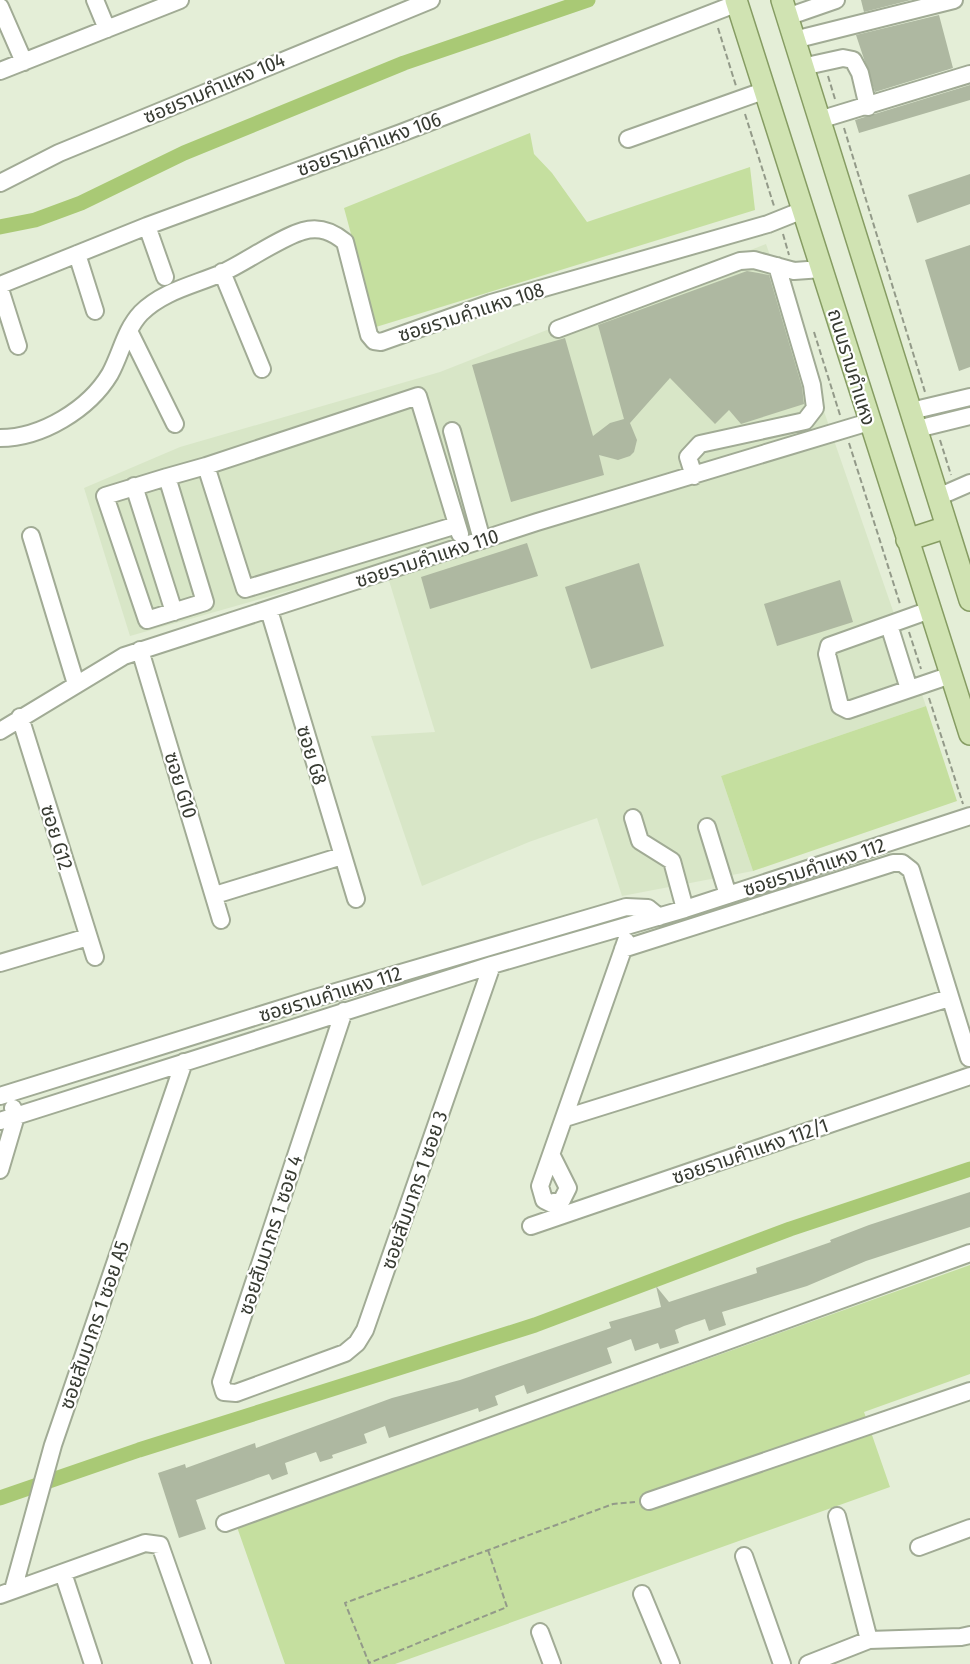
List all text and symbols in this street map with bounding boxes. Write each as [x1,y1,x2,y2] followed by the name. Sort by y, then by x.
[140,47,289,129] street label: ซอยรามคําแหง 104
[294,107,444,181] street label: ซอยรามคําแหง 106
[395,277,547,347] street label: ซอยรามคำแหง 108
[823,306,881,428] street label: ถนนรามคำแหง
[352,524,502,592] street label: ซอยรามคำแหง 110
[292,722,332,788] street label: ซอย G8
[160,749,202,821] street label: ซอย G10
[36,802,78,873] street label: ซอย G12
[740,833,888,901] street label: ซอยรามคำแหง 112
[256,961,404,1027] street label: ซอยรามคำแหง 112
[376,1108,452,1272] street label: ซอยสัมมากร 1 ซอย 3
[669,1113,831,1189] street label: ซอยรามคำแหง 112/1
[233,1152,307,1318] street label: ซอยสัมมากร 1 ซอย 4
[54,1238,134,1412] street label: ซอยสัมมากร 1 ซอย A5

